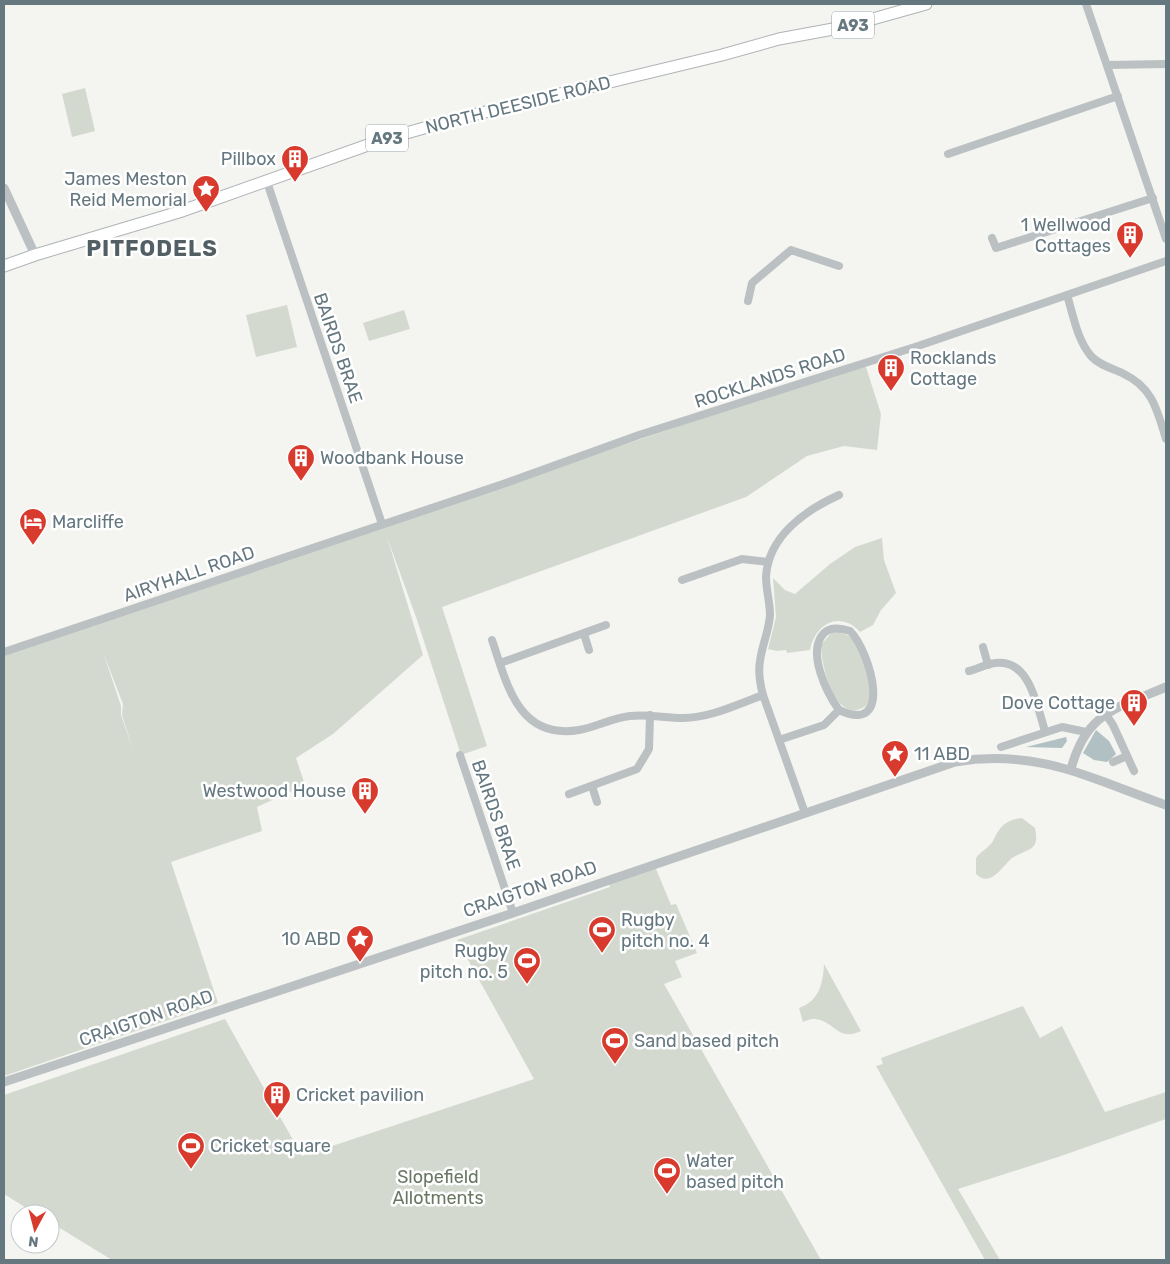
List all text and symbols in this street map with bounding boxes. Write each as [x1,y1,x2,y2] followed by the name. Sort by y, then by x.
[832,12,874,38] road number: A93
[423,71,613,139] street label: NORTH DEESIDE ROAD
[366,125,408,152] road number: A93
[280,144,310,183] building icon: Pillbox
[221,148,276,170] place label: Pillbox
[64,168,187,211] place label: James Meston Reid Memorial
[191,174,221,213] place icon: James Meston Reid Memorial
[1021,214,1111,257] place label: 1 Wellwood Cottages
[1115,220,1145,259] building icon: 1 Wellwood Cottages
[86,235,218,262] district label: PITFODELS
[309,290,367,406] street label: BAIRDS BRAE
[692,343,848,413] street label: ROCKLANDS ROAD
[910,347,996,390] place label: Rocklands Cottage
[876,353,906,392] building icon: Rocklands Cottage
[286,443,316,482] building icon: Woodbank House
[320,447,464,469] place label: Woodbank House
[18,507,48,546] hotel icon: Marcliffe
[52,511,124,533] place label: Marcliffe
[121,541,257,607] street label: AIRYHALL ROAD
[1119,688,1149,727] building icon: Dove Cottage
[1001,692,1115,714] place label: Dove Cottage
[880,739,910,778] place icon: 11 ABD
[914,743,970,765] place label: 11 ABD
[467,757,525,873] street label: BAIRDS BRAE
[350,776,380,815] building icon: Westwood House
[202,780,346,802] place label: Westwood House
[460,856,600,922] street label: CRAIGTON ROAD
[621,909,710,952] place label: Rugby pitch no. 4
[587,915,617,954] sports icon: Rugby pitch no. 4
[345,924,375,963] place icon: 10 ABD
[281,928,341,950] place label: 10 ABD
[420,940,508,983] place label: Rugby pitch no. 5
[512,946,542,985] sports icon: Rugby pitch no. 5
[76,985,216,1051] street label: CRAIGTON ROAD
[600,1026,630,1065] sports icon: Sand based pitch
[634,1030,779,1052] place label: Sand based pitch
[262,1080,292,1119] building icon: Cricket pavilion
[296,1084,424,1106] place label: Cricket pavilion
[176,1131,206,1170] sports icon: Cricket square
[210,1135,331,1157] place label: Cricket square
[686,1150,784,1193] place label: Water based pitch
[652,1156,682,1195] sports icon: Water based pitch
[392,1166,484,1209] park label: Slopefield Allotments
[10,1204,60,1254] north arrow
[27,1232,40,1250] text: N

